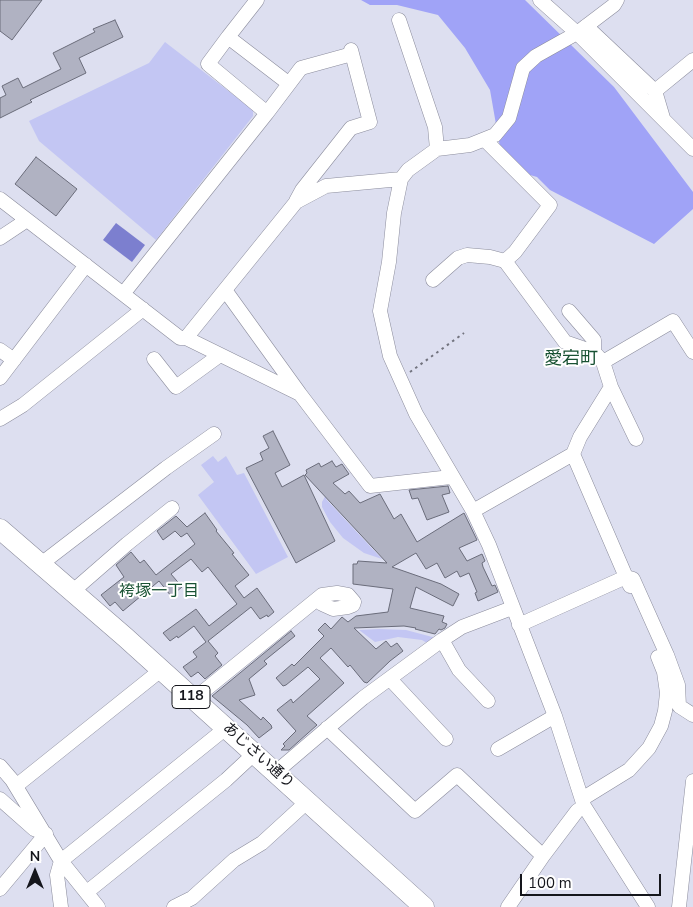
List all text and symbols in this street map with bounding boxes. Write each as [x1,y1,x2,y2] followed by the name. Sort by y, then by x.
[544,349,598,371] district label: 愛宕町
[119,582,199,602] district label: 袴塚一丁目
[172,686,210,709] road number: 118
[219,719,297,793] street label: あじさい通り
[10,847,60,897] north arrow
[30,847,40,866] text: N
[523,864,664,896] scale bar
[528,873,572,893] text: 100 m

